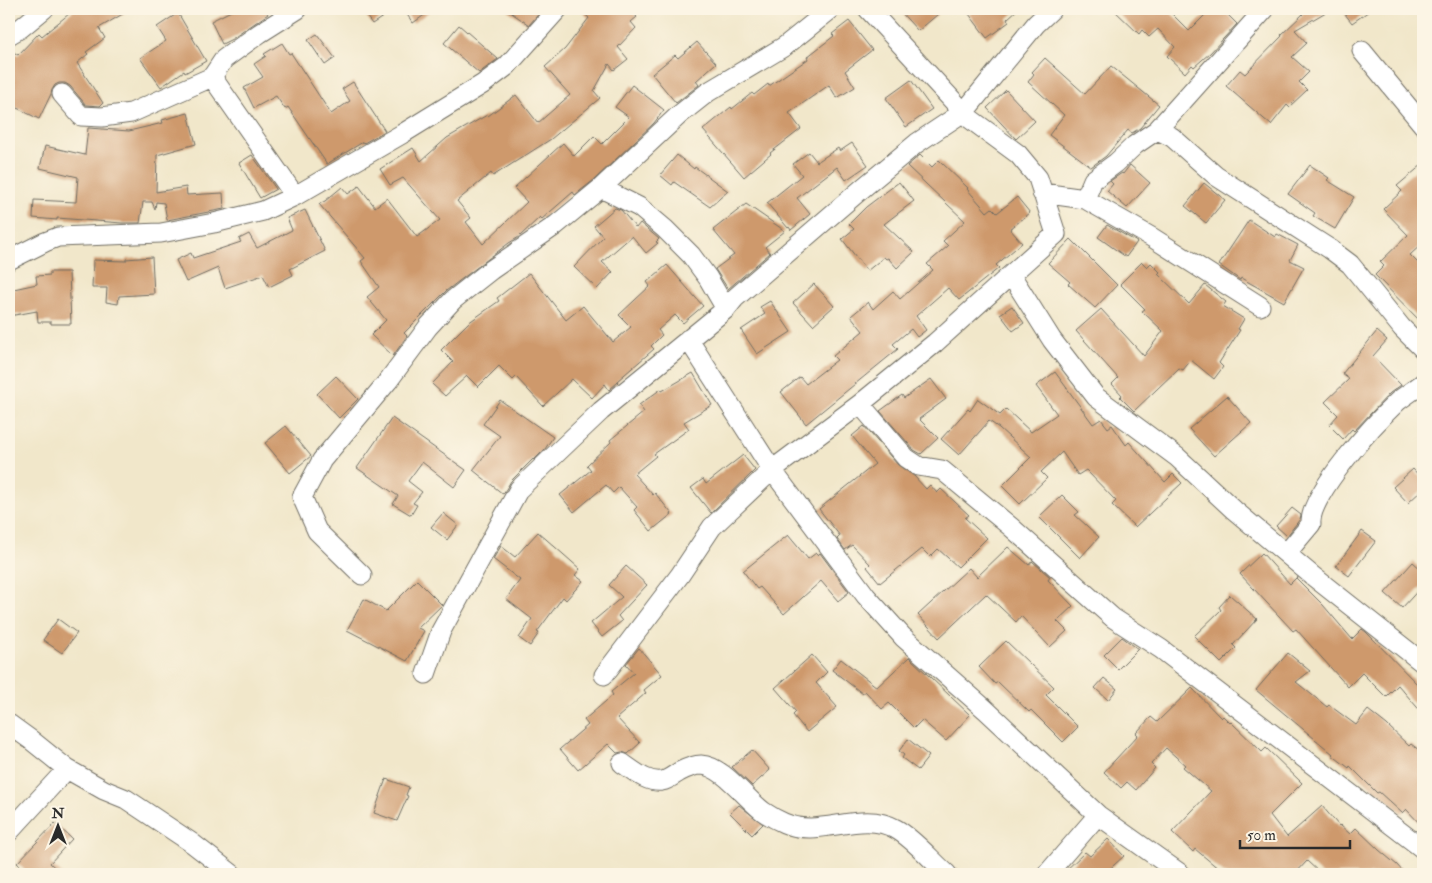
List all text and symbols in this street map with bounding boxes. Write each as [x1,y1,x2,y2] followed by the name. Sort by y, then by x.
[32,800,82,850] north arrow
[51,805,65,822] text: N
[1240,818,1350,850] scale bar
[1247,826,1276,845] text: 50 m

